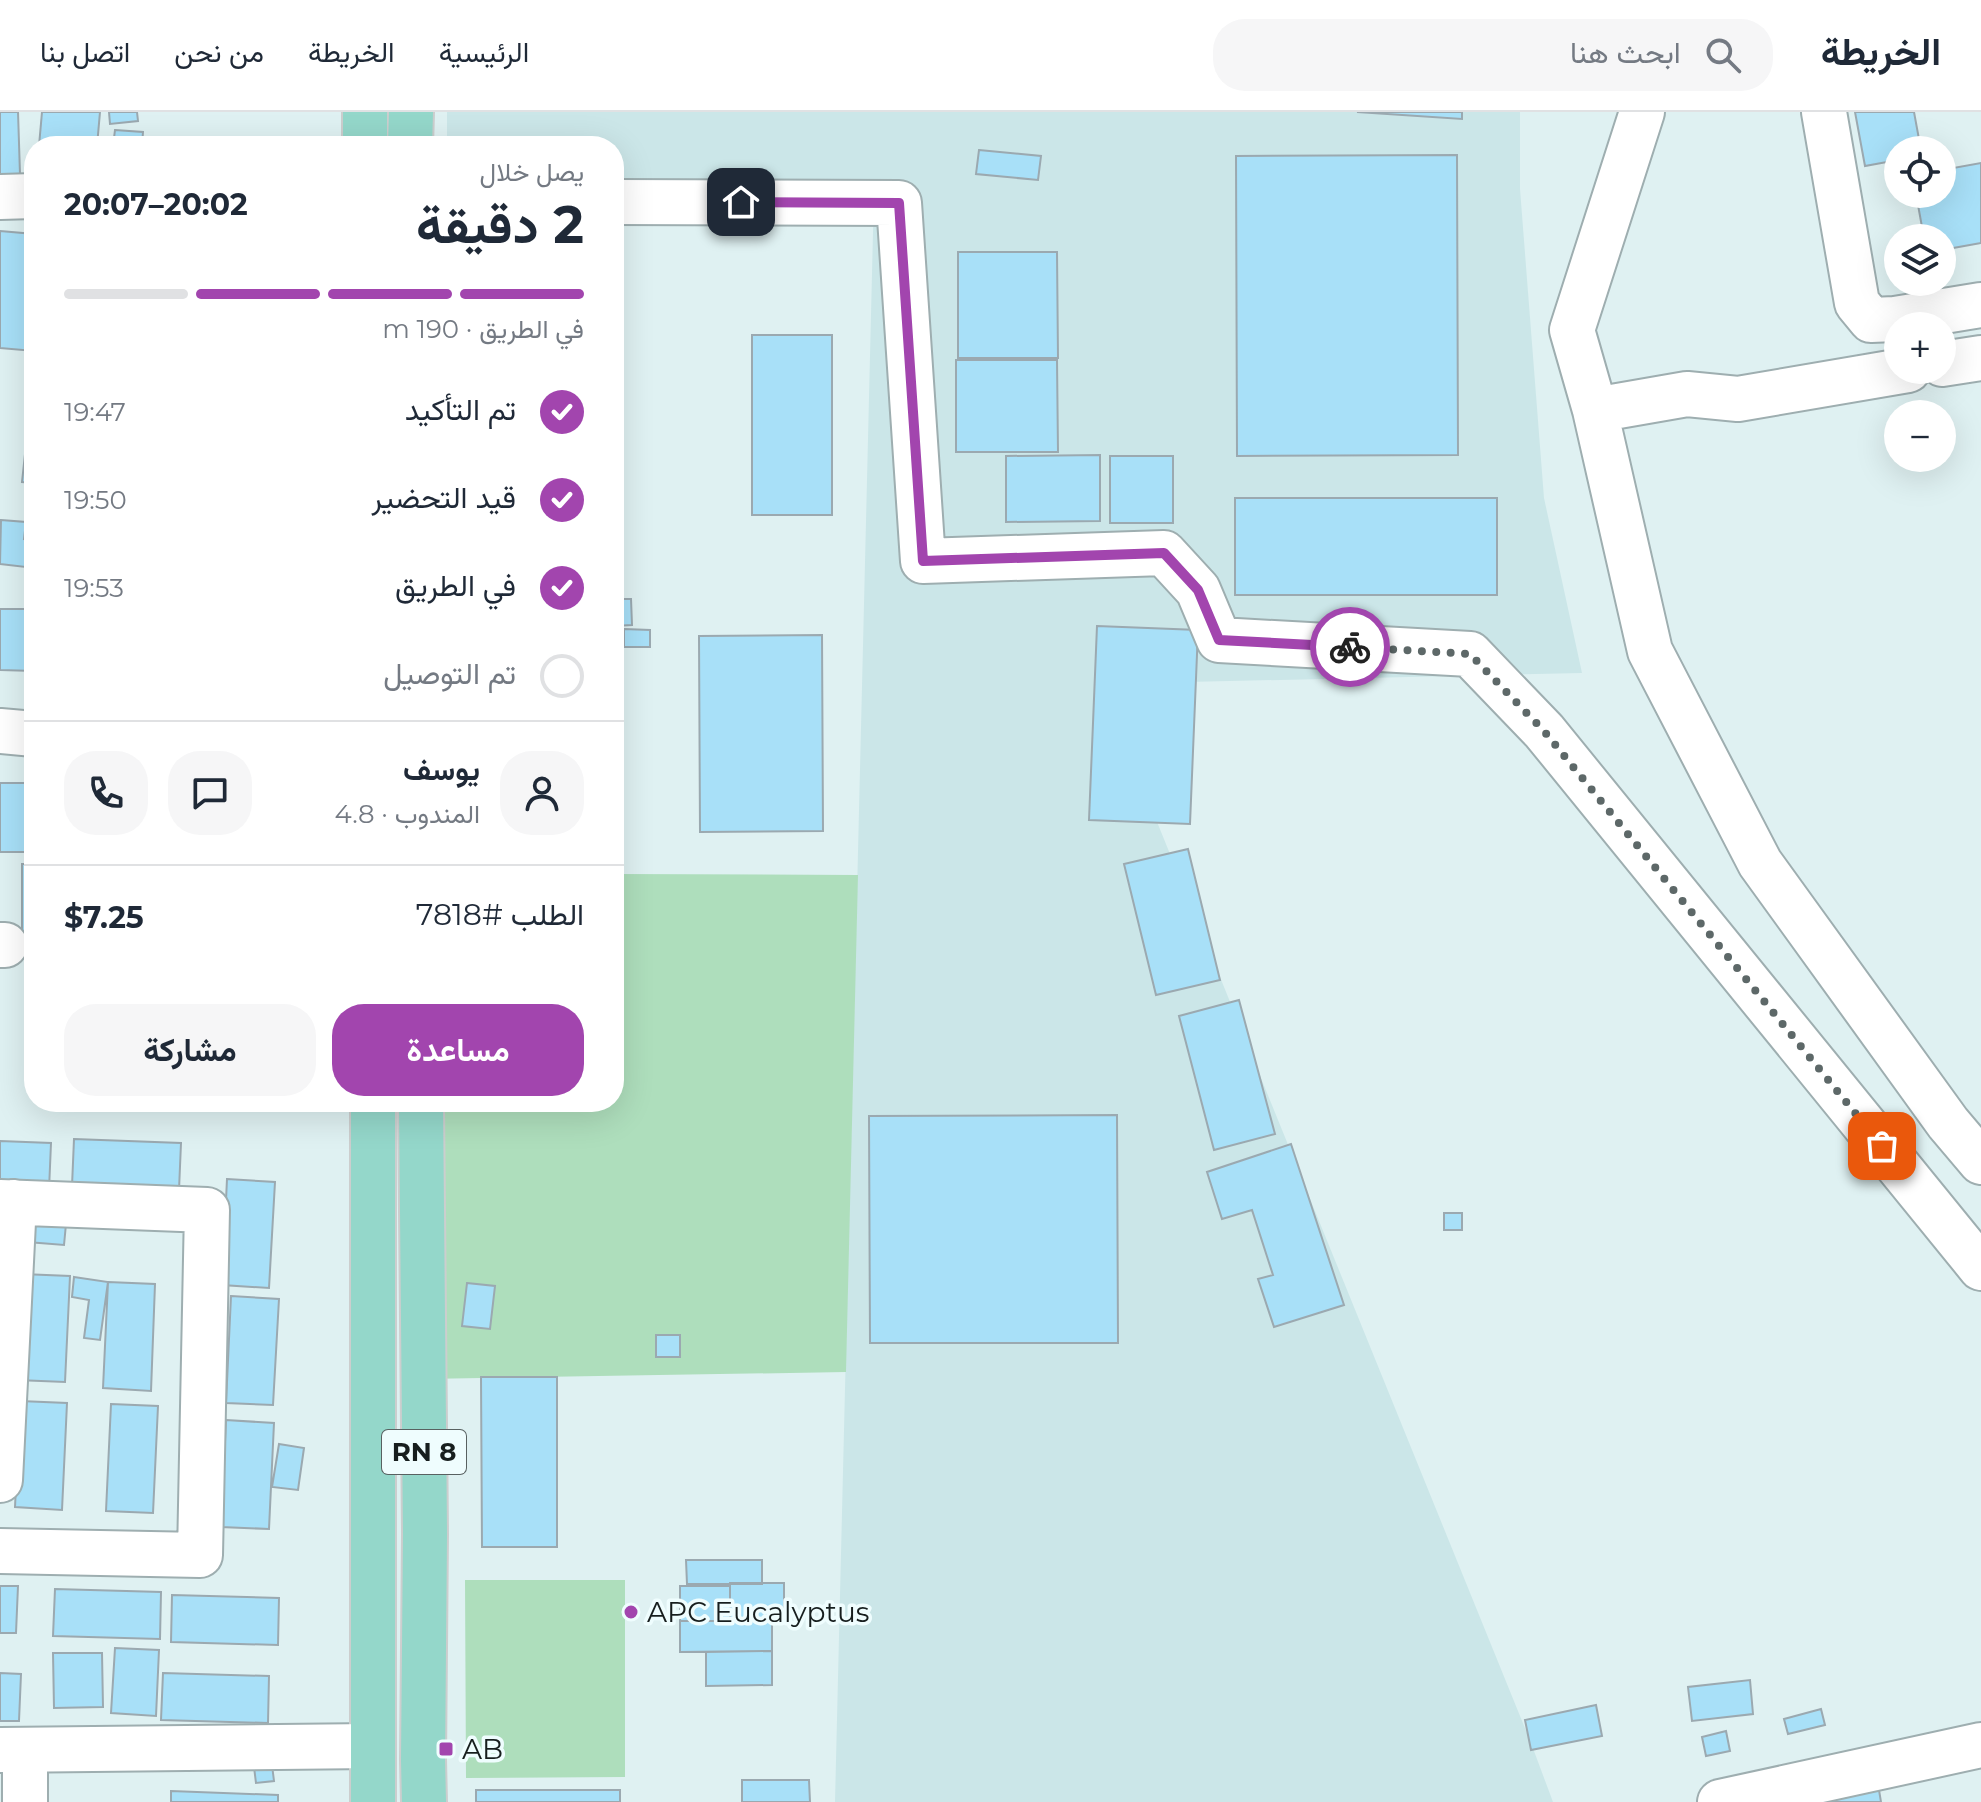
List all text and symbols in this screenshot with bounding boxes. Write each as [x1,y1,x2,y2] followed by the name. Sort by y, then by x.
[1213,19,1773,91] search box
[1821,28,1941,75] text: الخريطة
[1701,33,1745,77] icon: search
[1570,34,1681,71] text: ابحث هنا
[40,35,130,69] text: اتصل بنا
[174,35,264,69] text: من نحن
[308,35,395,69] text: الخريطة
[439,35,529,69] text: الرئيسية
[1884,136,1956,472] map controls
[1884,136,1956,208] button: locate
[480,156,584,188] text: يصل خلال
[707,168,775,236] pin
[719,180,763,224] icon: home
[64,186,248,223] text: 20:02–20:07
[416,193,584,256] text: 2 دقيقة
[1884,224,1956,296] button: layers
[1884,312,1956,384] button: +
[382,313,584,345] text: في الطريق · 190 m
[540,390,584,434] icon: check
[405,391,516,428] text: تم التأكيد
[64,396,126,428] text: 19:47
[1884,400,1956,472] button: −
[540,478,584,522] icon: check
[371,479,516,516] text: قيد التحضير
[64,484,127,516] text: 19:50
[540,566,584,610] icon: check
[395,567,516,604] text: في الطريق
[64,572,124,604] text: 19:53
[1310,607,1390,687] courier
[1328,625,1372,669] icon: bike
[383,655,516,692] text: تم التوصيل
[64,751,148,835] button: phone
[168,751,252,835] button: chat
[403,751,480,788] text: يوسف
[500,751,584,835] button: person
[334,798,480,830] text: المندوب · 4.8
[416,896,584,933] text: الطلب #7818
[64,899,144,936] text: $7.25
[64,1004,316,1096] button: مشاركة
[332,1004,584,1096] button: مساعدة
[1848,1112,1916,1180] pin
[1860,1124,1904,1168] icon: bag
[382,1430,466,1474] road number: RN 8
[647,1595,869,1629] place label: APC Eucalyptus
[622,1603,640,1621] marker: APC Eucalyptus
[462,1732,503,1766] place label: AB
[437,1740,455,1758] marker: AB

